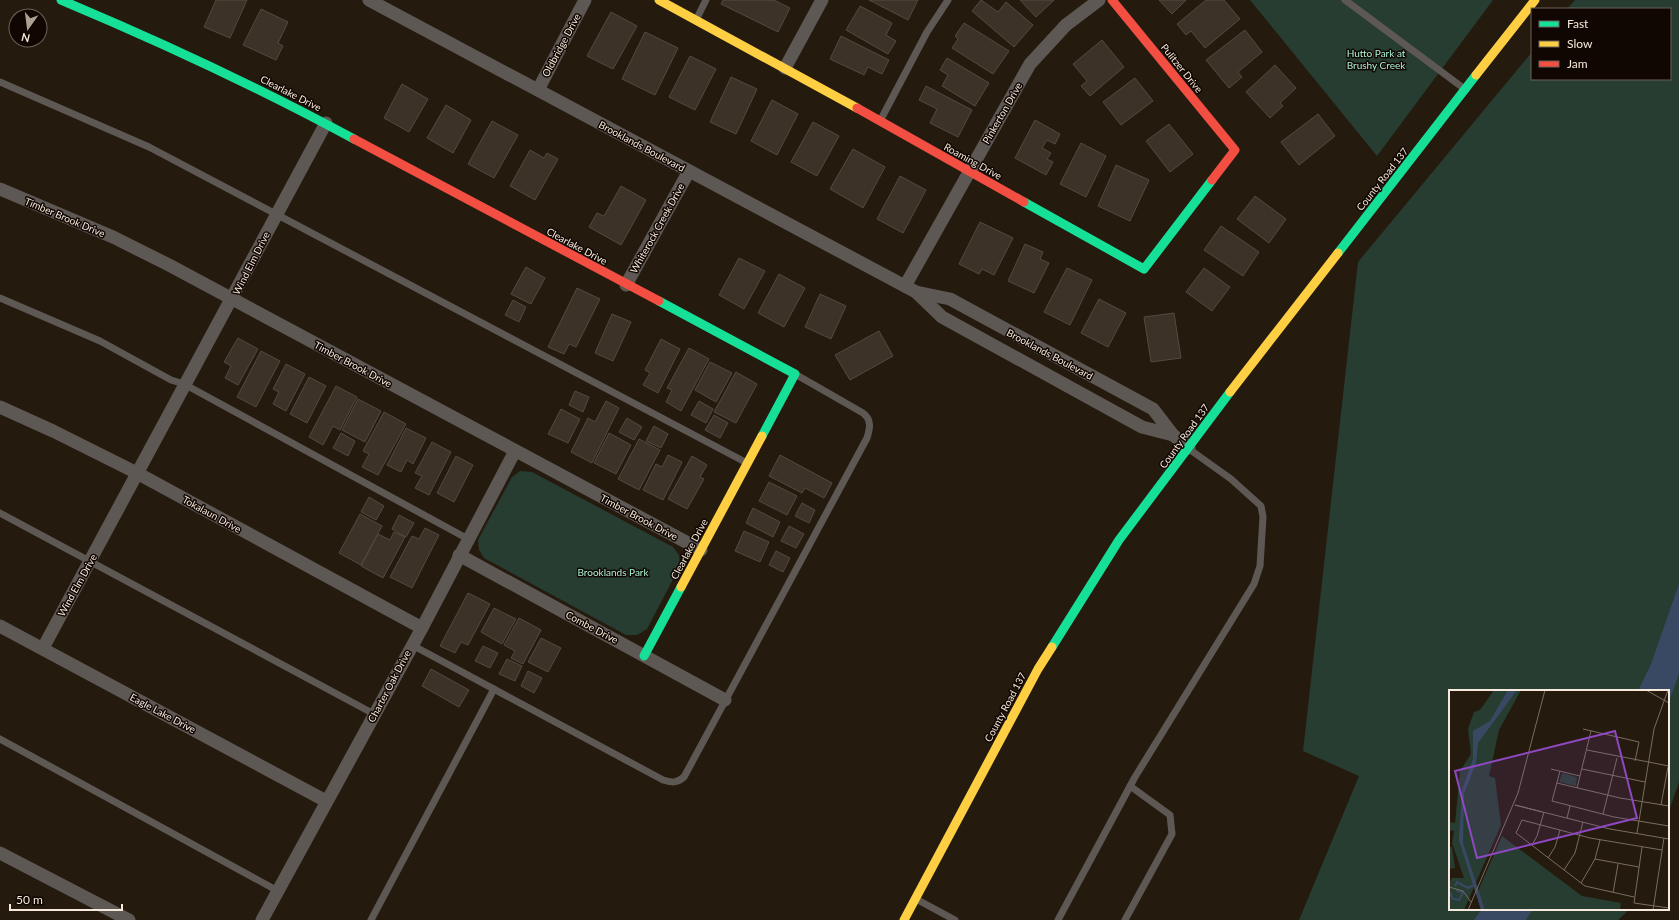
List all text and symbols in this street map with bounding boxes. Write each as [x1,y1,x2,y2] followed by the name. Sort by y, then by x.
[8,8,48,48] north arrow
[1531,8,1671,80] legend
[539,11,583,79] street label: Oldbridge Drive
[1567,16,1589,31] text: Fast
[20,31,31,46] text: N
[1567,36,1593,51] text: Slow
[1159,41,1205,95] street label: Pulitzer Drive
[1347,47,1406,71] park label: Hutto Park at Brushy Creek
[1567,56,1588,71] text: Jam
[259,73,323,113] street label: Clearlake Drive
[980,80,1024,146] street label: Pinkerton Drive
[597,118,687,174] street label: Brooklands Boulevard
[942,140,1004,182] street label: Roaming Drive
[1354,145,1410,213] street label: County Road 137
[627,181,687,275] street label: Whiterock Creek Drive
[23,195,107,239] street label: Timber Brook Drive
[545,225,609,267] street label: Clearlake Drive
[230,229,272,297] street label: Wind Elm Drive
[1005,326,1095,382] street label: Brooklands Boulevard
[312,339,394,389] street label: Timber Brook Drive
[1157,401,1211,470] street label: County Road 137
[598,492,680,542] street label: Timber Brook Drive
[181,493,243,535] street label: Tokalaun Drive
[668,517,710,581] street label: Clearlake Drive
[55,552,99,618] street label: Wind Elm Drive
[577,566,649,578] park label: Brooklands Park
[564,608,620,646] street label: Combe Drive
[365,648,413,724] street label: Charter Oak Drive
[982,670,1028,744] street label: County Road 137
[1449,690,1669,910] inset map
[128,691,198,735] street label: Eagle Lake Drive
[10,886,122,912] scale bar
[16,892,43,907] text: 50 m

